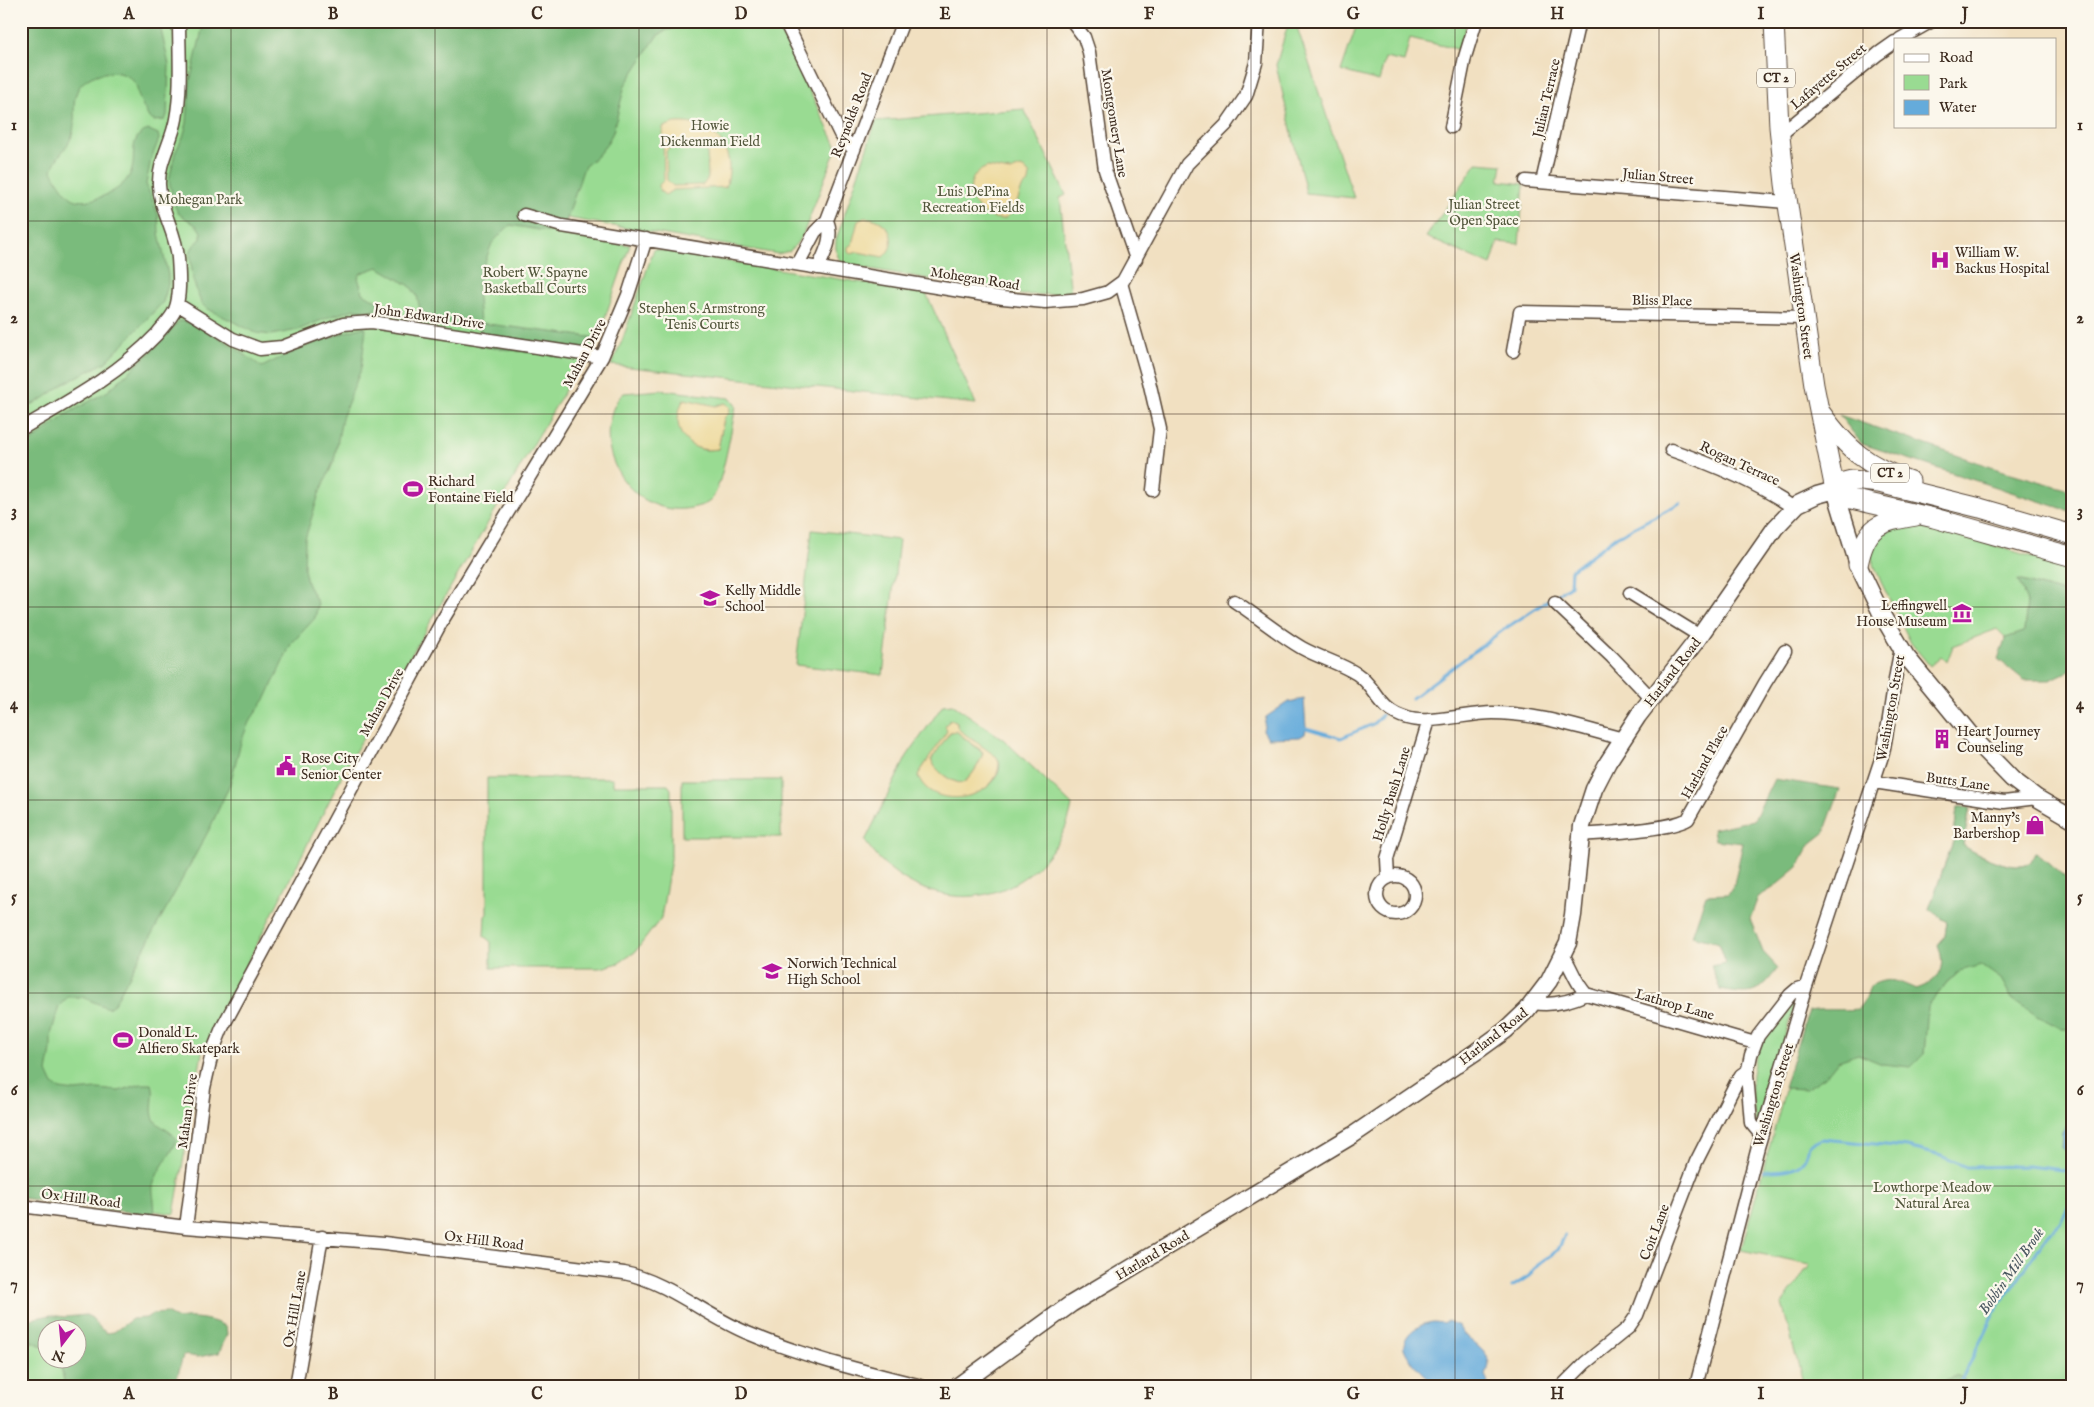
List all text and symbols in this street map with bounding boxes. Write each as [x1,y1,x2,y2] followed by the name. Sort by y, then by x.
[123,5,136,25] text: A
[328,5,339,25] text: B
[531,5,543,25] text: C
[735,5,748,25] text: D
[939,5,951,25] text: E
[1144,5,1155,25] text: F
[1347,5,1360,25] text: G
[1550,5,1564,25] text: H
[1758,5,1765,25] text: I
[1960,5,1969,25] text: J
[1894,38,2056,128] legend
[1787,40,1871,114] street label: Lafayette Street
[1939,48,1974,67] text: Road
[1529,56,1565,142] street label: Julian Terrace
[1097,67,1132,179] street label: Montgomery Lane
[1757,68,1795,88] road number: CT 2
[827,70,877,160] street label: Reynolds Road
[1939,74,1969,93] text: Park
[1939,98,1977,117] text: Water
[11,116,17,136] text: 1
[2077,116,2083,136] text: 1
[660,117,760,151] park label: Howie Dickenman Field
[1620,165,1695,189] street label: Julian Street
[922,183,1024,217] park label: Luis DePina Recreation Fields
[157,191,243,209] park label: Mohegan Park
[1446,196,1520,230] park label: Julian Street Open Space
[1955,244,2049,278] place label: William W. Backus Hospital
[1929,249,1951,271] hospital icon: William W. Backus Hospital
[1785,252,1817,361] street label: Washington Street
[929,263,1021,295] street label: Mohegan Road
[482,264,588,298] park label: Robert W. Spayne Basketball Courts
[1632,291,1693,311] street label: Bliss Place
[371,300,486,334] street label: John Edward Drive
[639,300,766,334] park label: Stephen S. Armstrong Tenis Courts
[10,309,18,329] text: 2
[2076,309,2084,329] text: 2
[559,315,611,391] street label: Mahan Drive
[1697,437,1783,491] street label: Rogan Terrace
[1871,463,1909,482] road number: CT 2
[428,473,514,507] place label: Richard Fontaine Field
[402,478,424,500] sports icon: Richard Fontaine Field
[11,502,17,522] text: 3
[2077,502,2083,522] text: 3
[725,582,802,616] place label: Kelly Middle School
[699,587,721,609] school or university icon: Kelly Middle School
[1856,597,1947,631] place label: Leffingwell House Museum
[1951,602,1973,624] museum icon: Leffingwell House Museum
[1640,634,1706,711] street label: Harland Road
[1873,654,1909,763] street label: Washington Street
[356,664,408,740] street label: Mahan Drive
[10,695,19,715] text: 4
[2076,695,2085,715] text: 4
[1677,722,1733,802] street label: Harland Place
[1957,723,2040,757] place label: Heart Journey Counseling
[1931,728,1953,750] building icon: Heart Journey Counseling
[1369,744,1415,844] street label: Holly Bush Lane
[301,750,382,784] place label: Rose City Senior Center
[275,755,297,777] public building icon: Rose City Senior Center
[1925,769,1991,795] street label: Butts Lane
[1953,809,2020,843] place label: Manny's Barbershop
[2024,814,2046,836] shop icon: Manny's Barbershop
[11,888,17,908] text: 5
[2077,888,2083,908] text: 5
[787,955,897,989] place label: Norwich Technical High School
[761,960,783,982] school or university icon: Norwich Technical High School
[1633,985,1717,1025] street label: Lathrop Lane
[1455,1004,1532,1069] street label: Harland Road
[137,1024,240,1058] place label: Donald L. Alfiero Skatepark
[112,1029,134,1051] sports icon: Donald L. Alfiero Skatepark
[1750,1041,1798,1149] street label: Washington Street
[174,1072,202,1150] street label: Mahan Drive
[11,1081,19,1101] text: 6
[2077,1081,2085,1101] text: 6
[1873,1179,1992,1213] park label: Lowthorpe Meadow Natural Area
[40,1185,122,1213] street label: Ox Hill Road
[1636,1201,1674,1263] street label: Coit Lane
[1974,1224,2048,1318] water label: Bobbin Mill Brook
[443,1227,525,1255] street label: Ox Hill Road
[1112,1227,1193,1285] street label: Harland Road
[279,1269,311,1349] street label: Ox Hill Lane
[10,1275,18,1295] text: 7
[2076,1275,2084,1295] text: 7
[38,1320,88,1370] north arrow
[50,1345,68,1366] text: N
[123,1385,136,1405] text: A
[328,1385,339,1405] text: B
[531,1385,543,1405] text: C
[735,1385,748,1405] text: D
[939,1385,951,1405] text: E
[1144,1385,1155,1405] text: F
[1347,1385,1360,1405] text: G
[1550,1385,1564,1405] text: H
[1758,1385,1765,1405] text: I
[1960,1385,1969,1405] text: J

